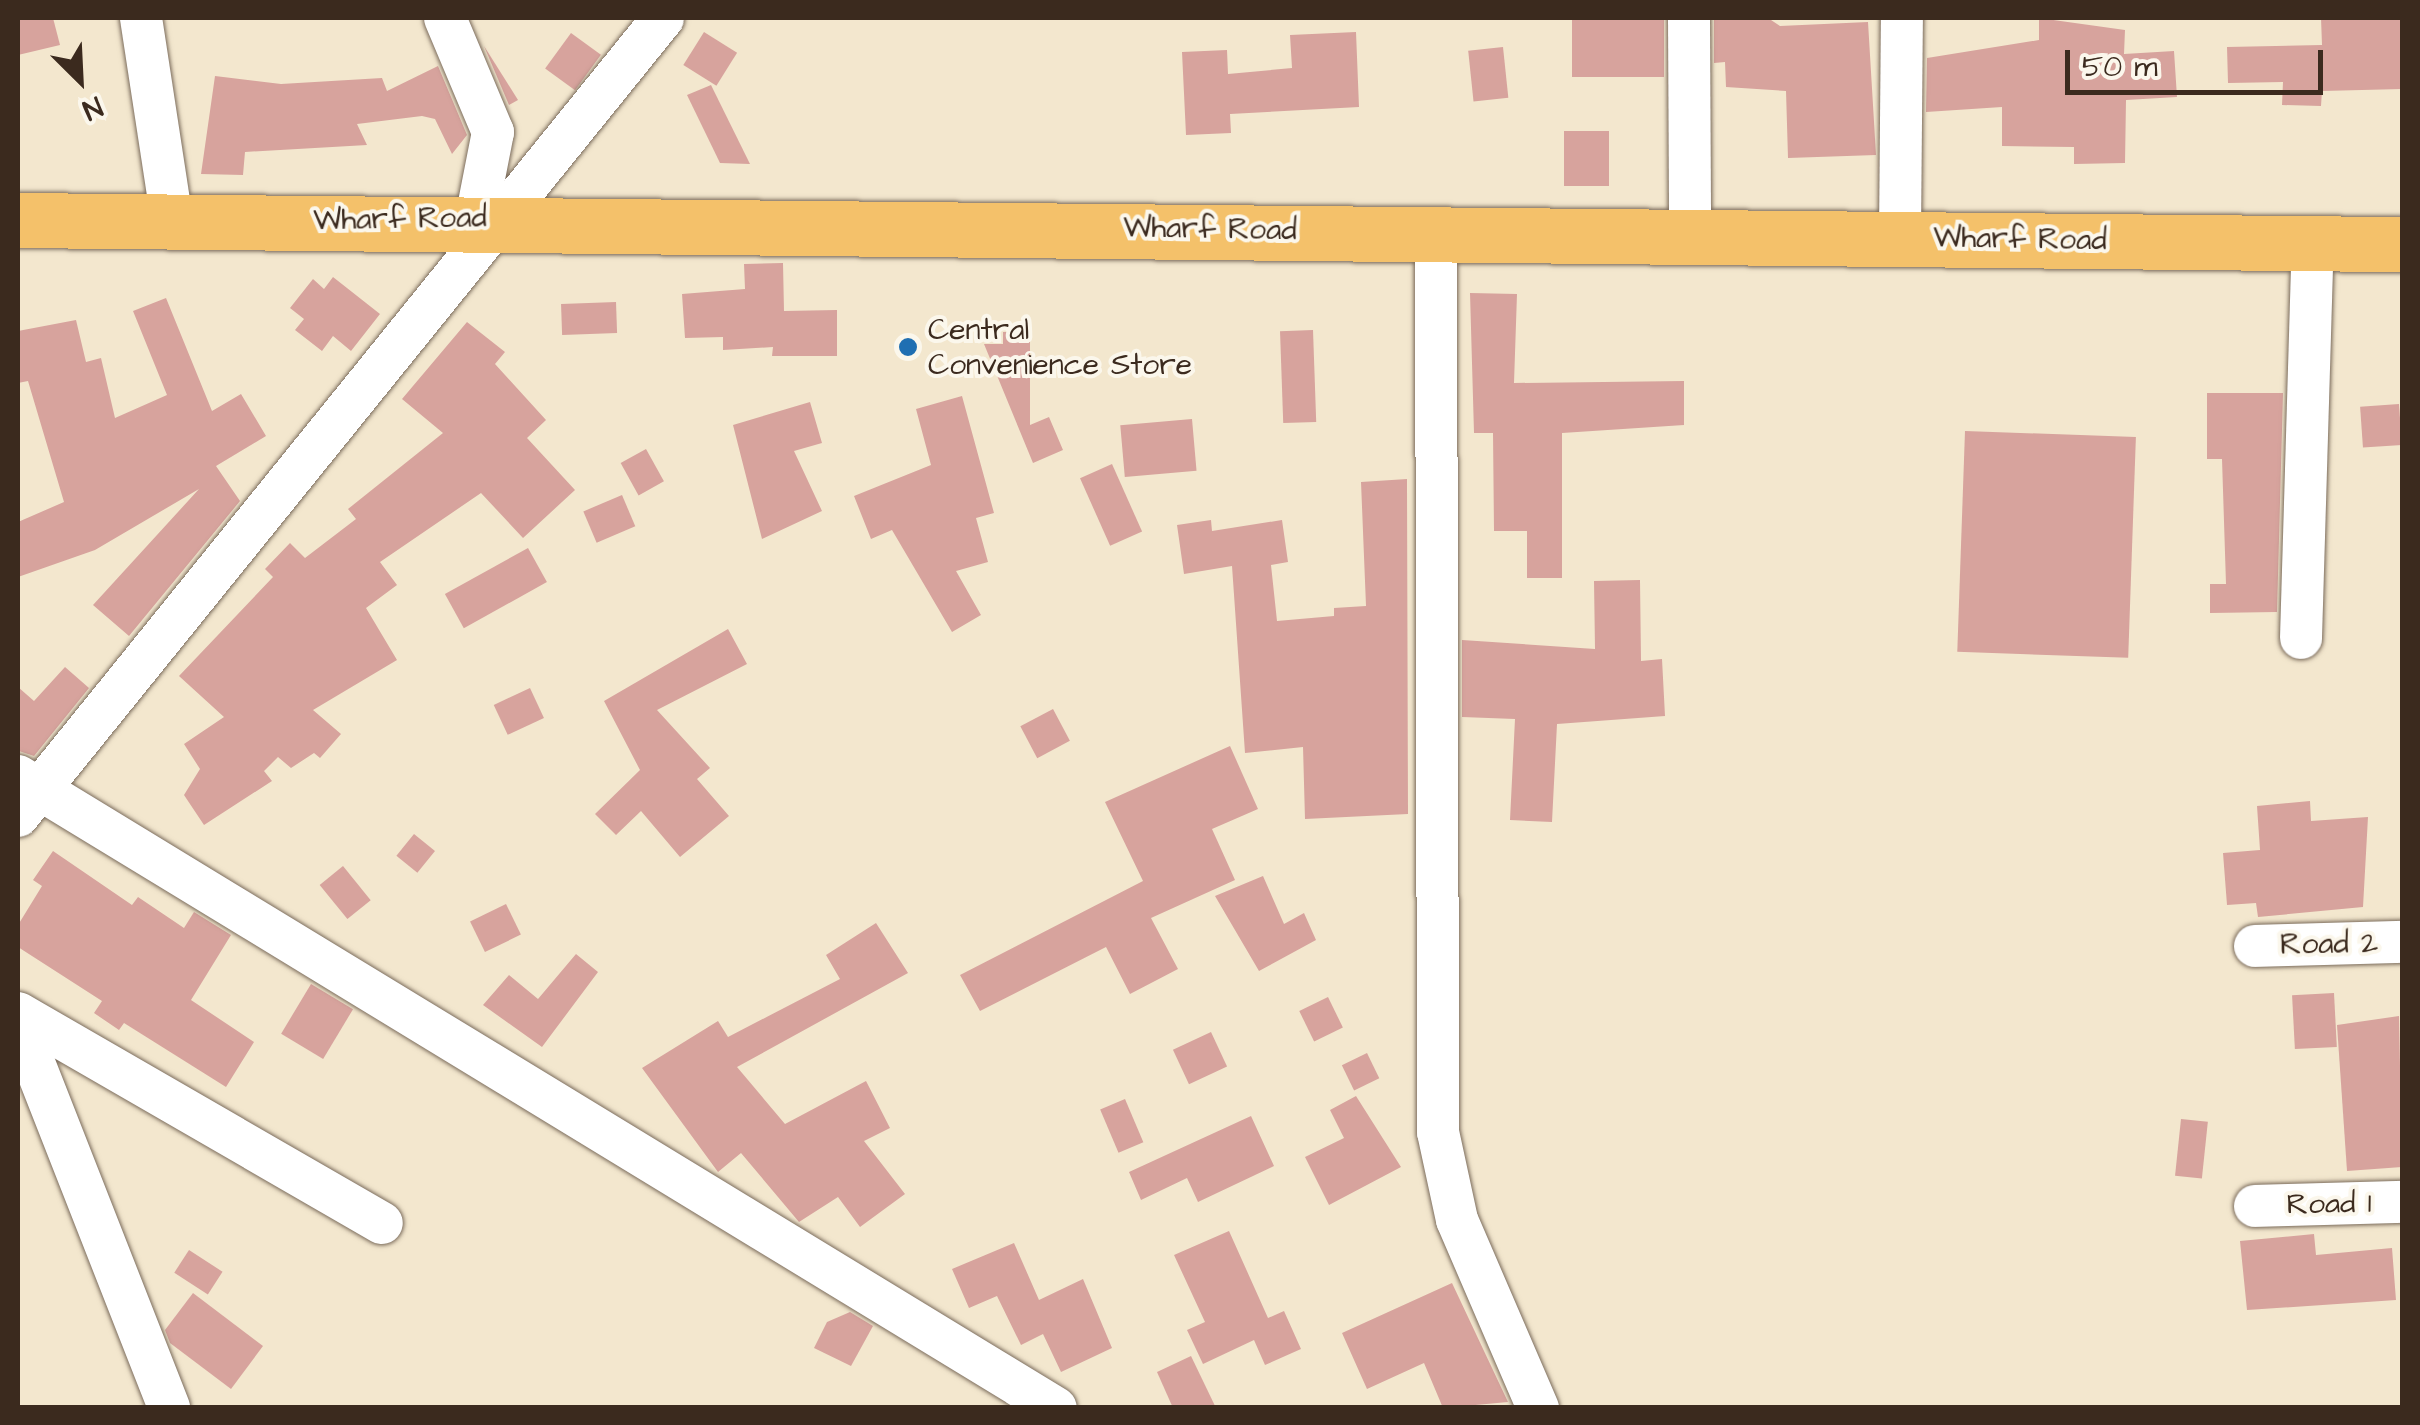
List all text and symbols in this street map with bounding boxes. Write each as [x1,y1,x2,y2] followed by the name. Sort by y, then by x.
[30,30,130,130] north arrow
[2070,30,2328,92] scale bar
[2082,46,2158,88] text: 50 m
[76,86,108,129] text: N
[313,199,487,239] street label: Wharf Road
[1123,209,1297,249] street label: Wharf Road
[1933,219,2107,259] street label: Wharf Road
[928,312,1192,382] place label: Central Convenience Store
[897,336,919,358] marker: Central Convenience Store
[2280,925,2378,963] street label: Road 2
[2286,1185,2372,1223] street label: Road 1

